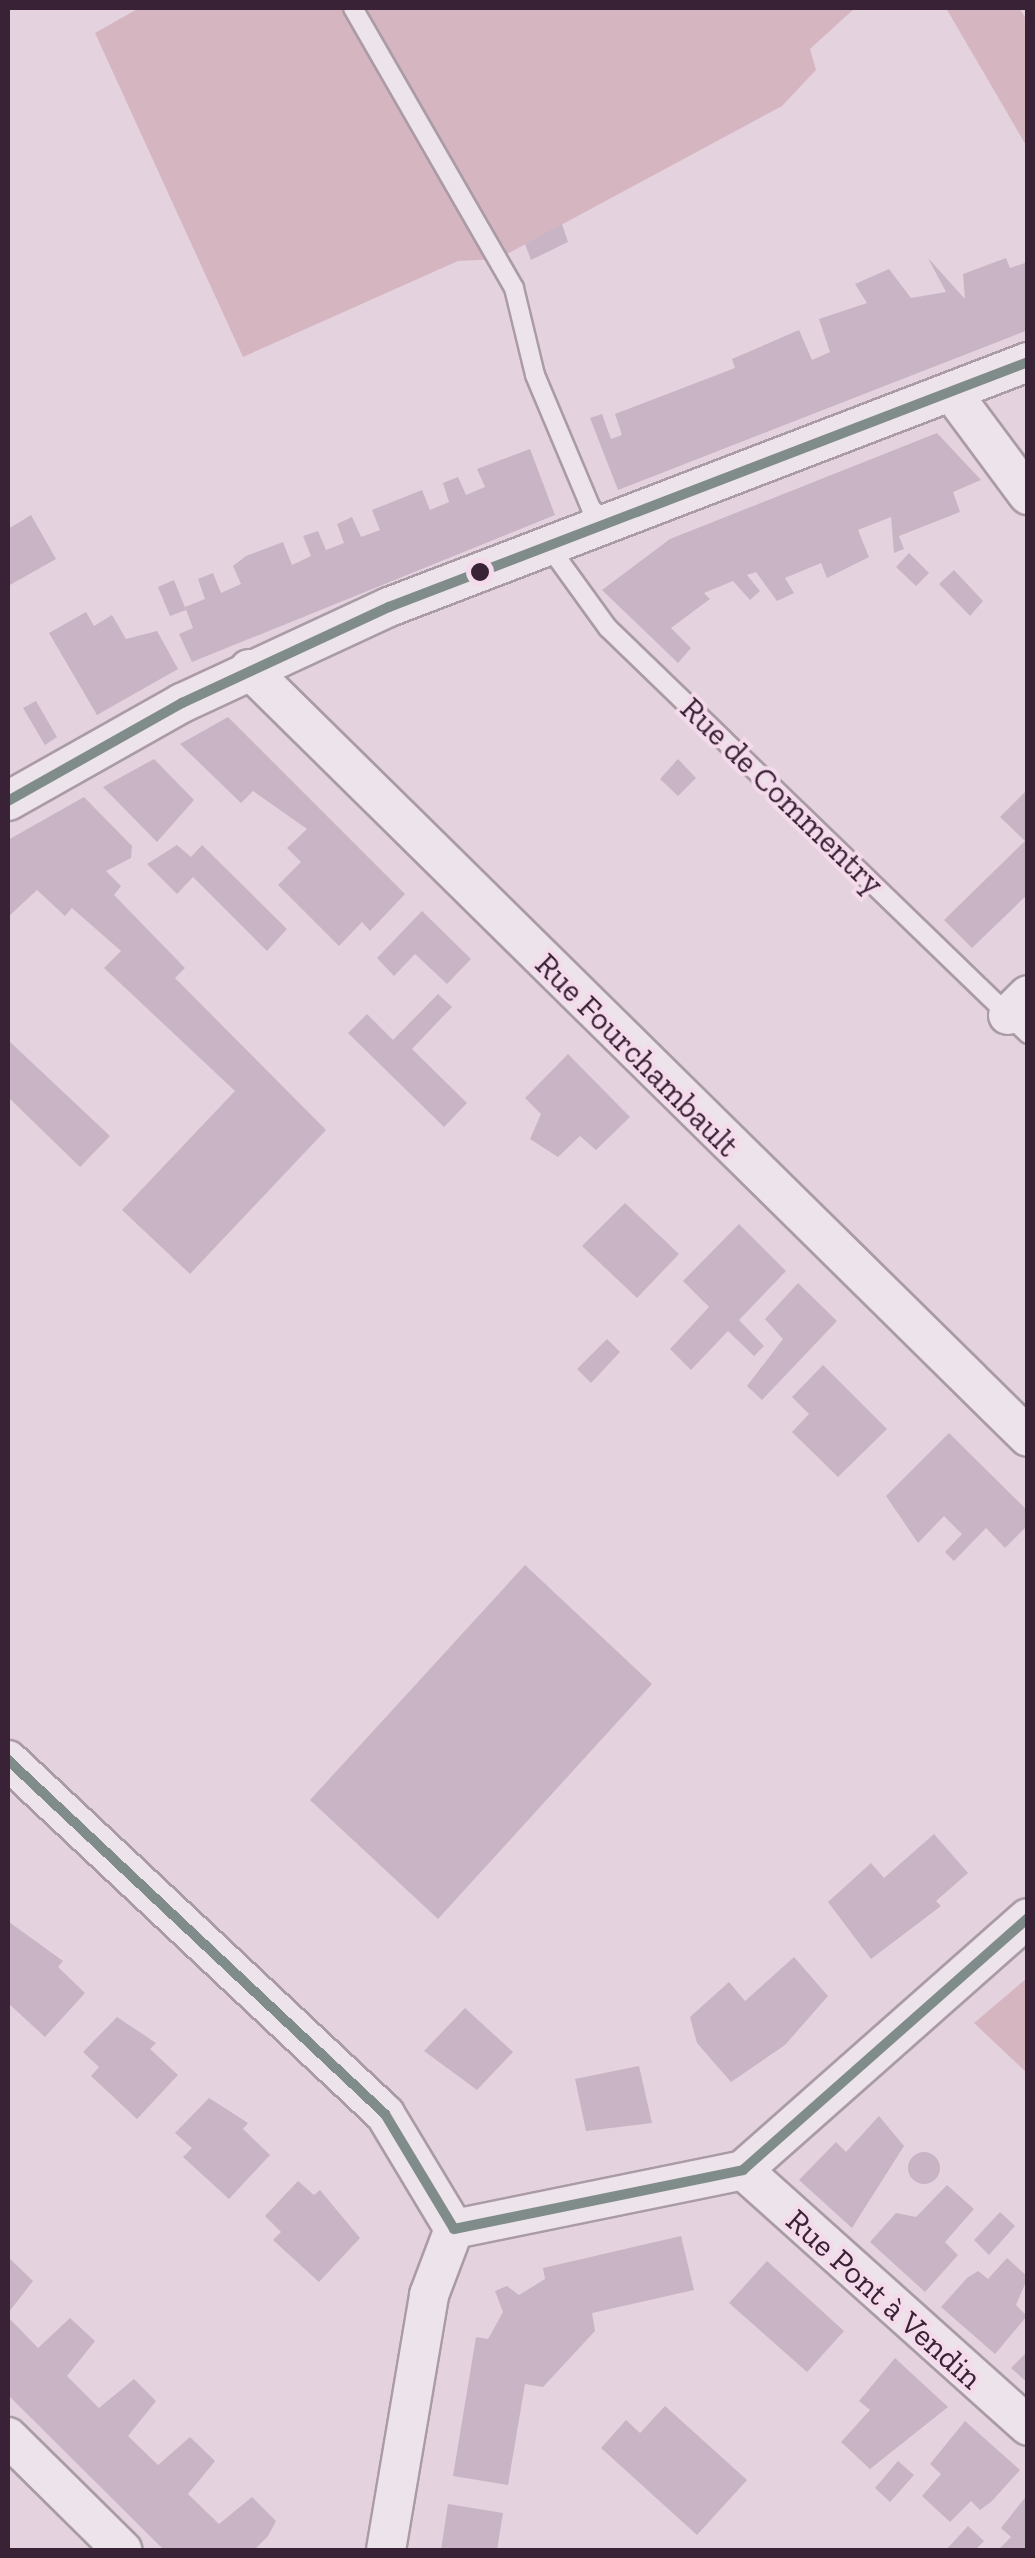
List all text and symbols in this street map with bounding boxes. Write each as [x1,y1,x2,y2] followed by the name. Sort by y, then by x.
[470,562,490,582] unlabelled marker
[673,689,891,903] street label: Rue de Commentry
[527,945,747,1165] street label: Rue Fourchambault
[778,2201,990,2397] street label: Rue Pont à Vendin

